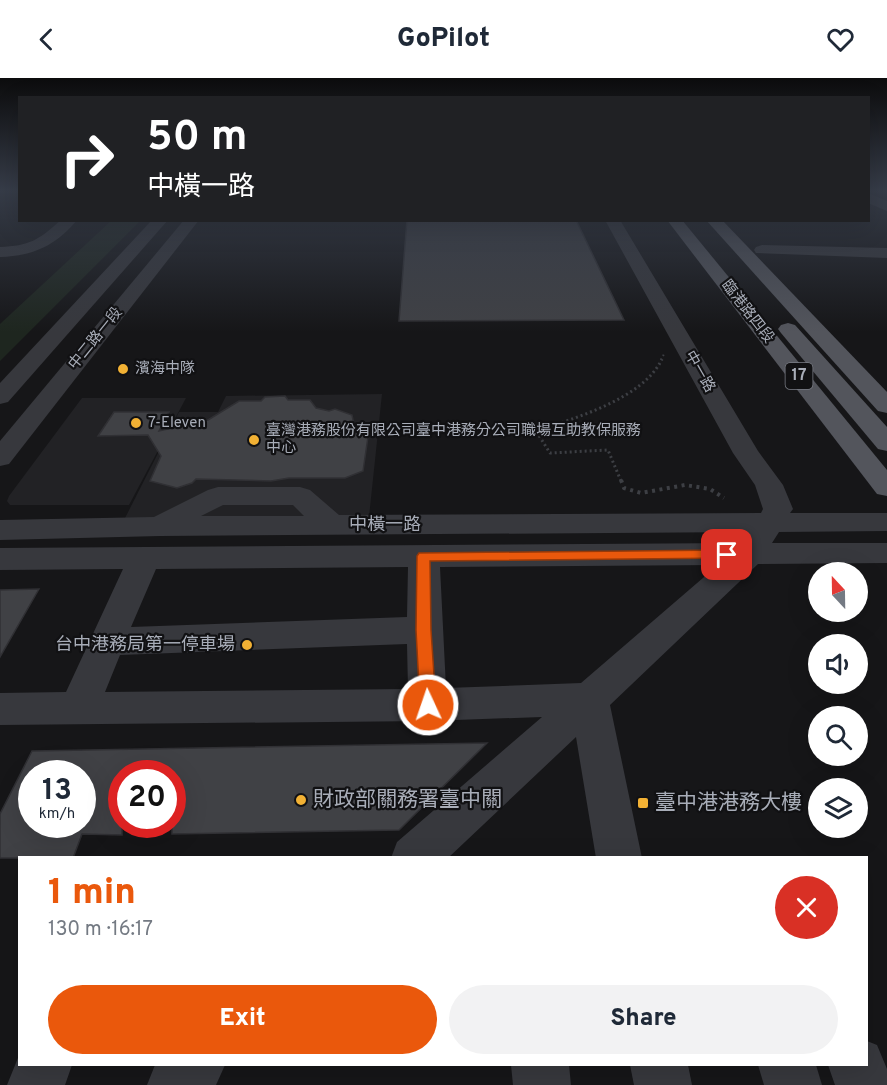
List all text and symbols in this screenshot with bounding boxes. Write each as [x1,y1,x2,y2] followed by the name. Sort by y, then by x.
[397,22,490,56] text: GoPilot
[30,23,63,56] icon: back
[824,23,857,56] icon: heart
[147,112,248,165] text: 50 m
[48,120,126,198] icon: right
[147,171,255,205] text: 中橫一路
[716,277,778,347] street label: 臨港路四段
[65,304,127,374] street label: 中二路一段
[680,348,718,396] street label: 中一路
[135,360,195,379] place label: 濱海中隊
[116,362,130,376] marker: 濱海中隊
[786,363,812,389] road number: 17
[148,414,206,433] place label: 7-Eleven
[129,416,143,430] marker: 7-Eleven
[266,422,641,458] place label: 臺灣港務股份有限公司臺中港務分公司職場互助教保服務 中心
[247,433,261,447] marker: 臺灣港務股份有限公司臺中港務分公司職場互助教保服務 中心
[349,514,421,537] street label: 中橫一路
[701,529,752,580] pin
[710,538,743,571] icon: arrive
[808,562,868,622] north arrow
[808,562,868,838] map controls
[55,634,235,657] place label: 台中港務局第一停車場
[808,634,868,694] button: sound
[240,638,254,652] marker: 台中港務局第一停車場
[396,673,460,737] position arrow
[808,706,868,766] button: search
[108,760,186,838] speed limit sign: 20
[42,773,72,810] text: 13
[808,778,868,838] button: layers
[313,787,502,814] place label: 財政部關務署臺中關
[655,790,802,817] place label: 臺中港港務大樓
[294,793,308,807] marker: 財政部關務署臺中關
[636,796,650,810] marker: 臺中港港務大樓
[39,805,75,824] text: km/h
[48,871,136,917] text: 1 min
[775,876,838,939] button: close
[48,917,153,943] text: 130 m · 16:17
[48,985,437,1054] button: Exit
[449,985,838,1054] button: Share

